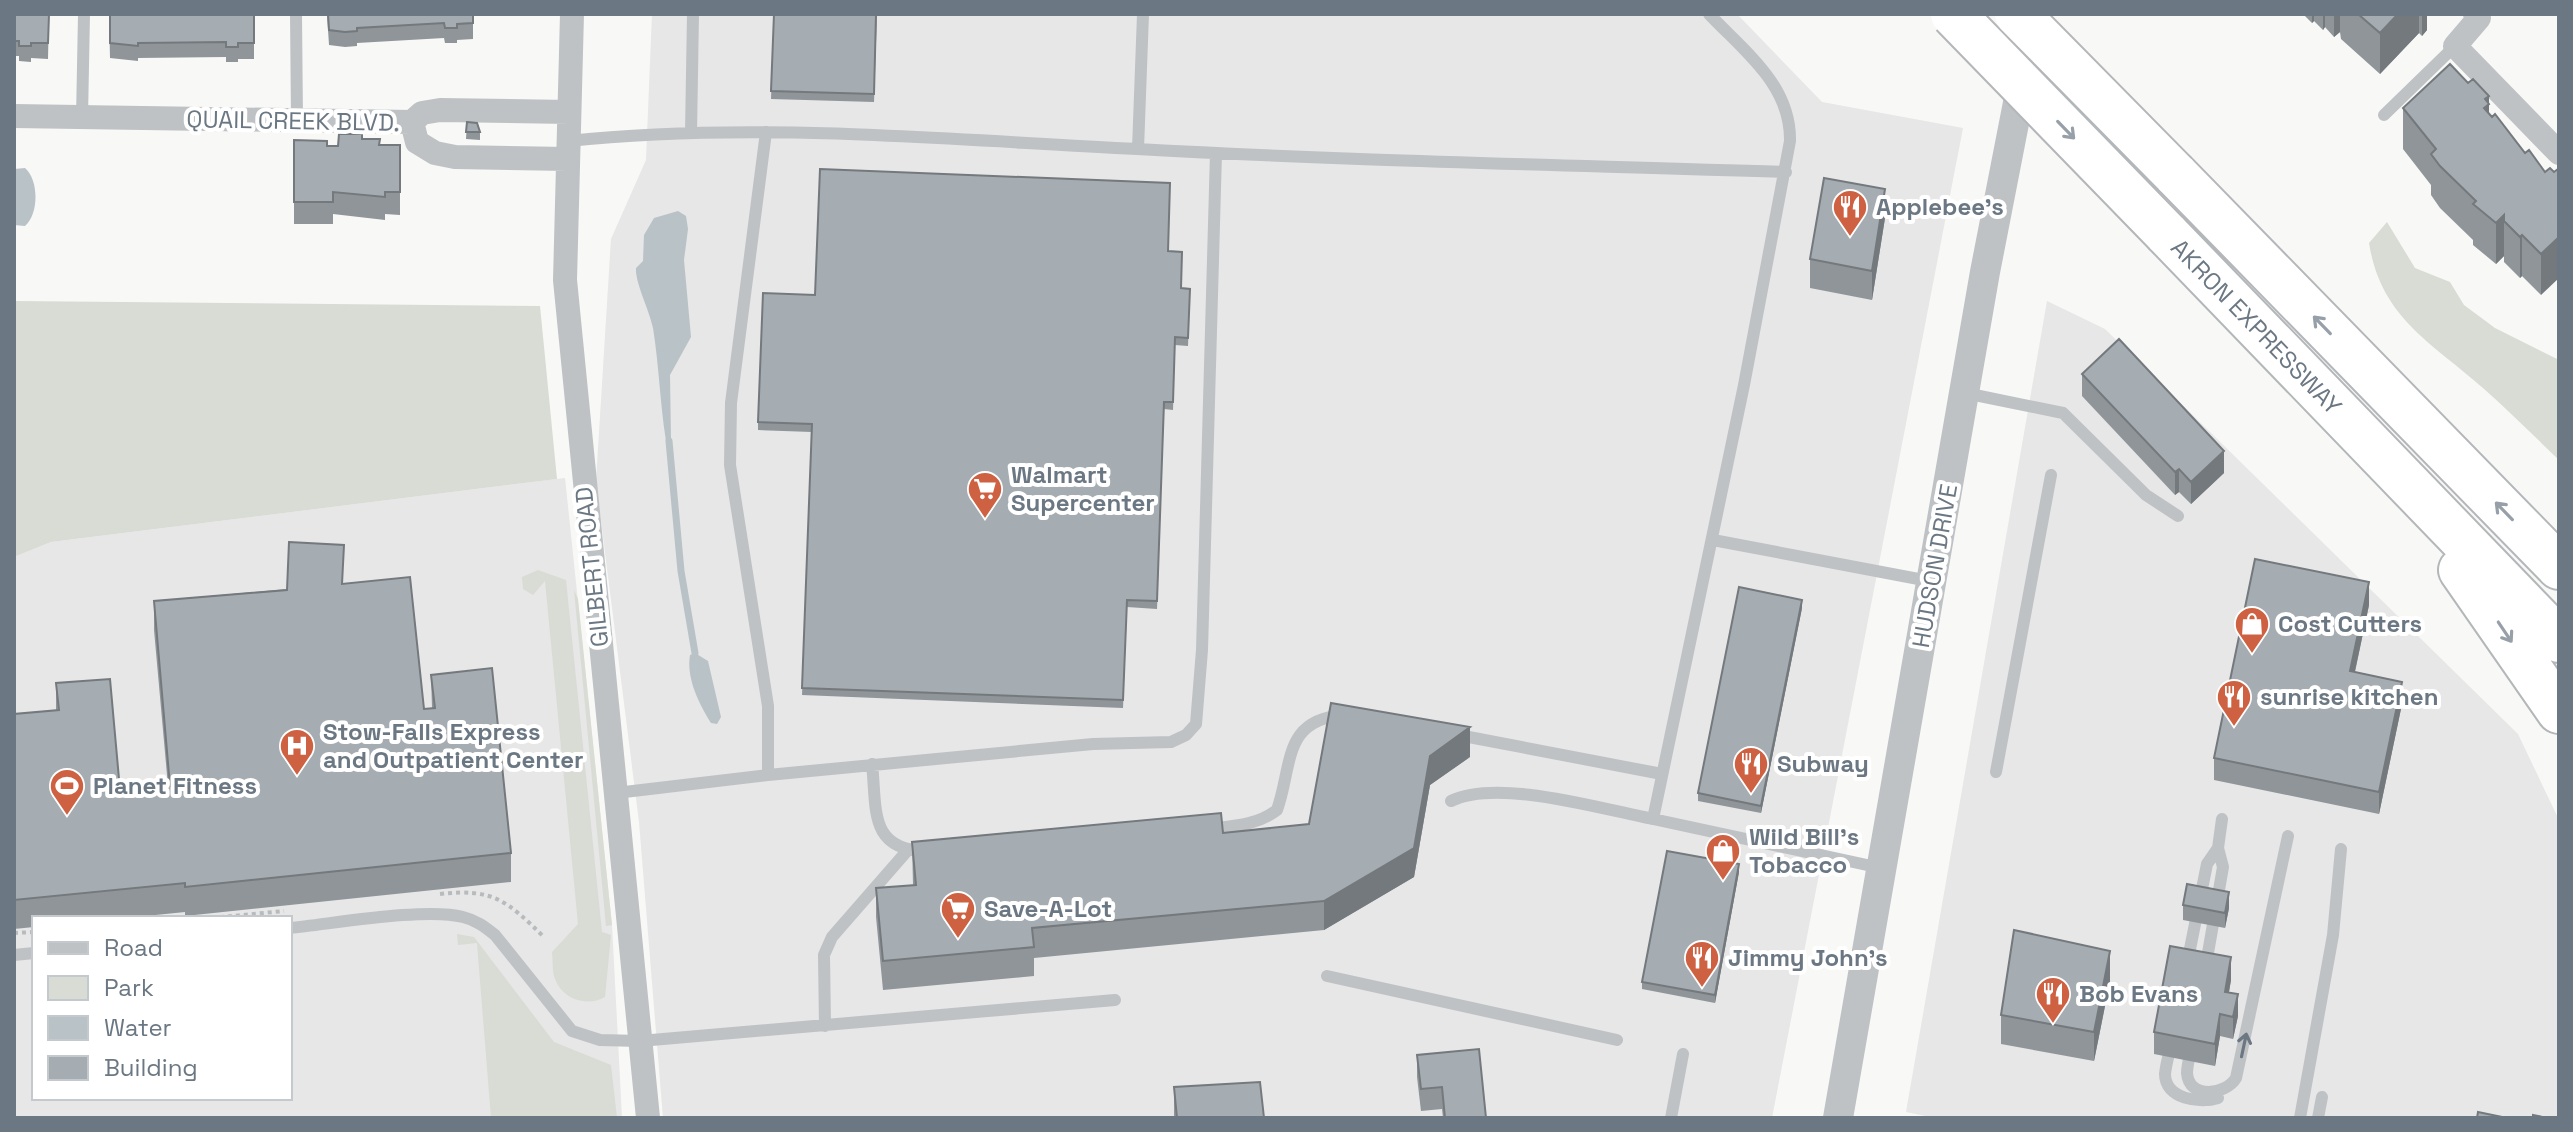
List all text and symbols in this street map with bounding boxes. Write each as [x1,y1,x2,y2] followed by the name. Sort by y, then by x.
[186,103,400,138] street label: QUAIL CREEK BLVD.
[2056,120,2075,139] one-way arrow
[1831,188,1869,238] restaurant icon: Applebee's
[1876,191,2004,222] place label: Applebee's
[2164,232,2349,421] street label: AKRON EXPRESSWAY
[2313,316,2332,335] one-way arrow
[1011,459,1155,518] place label: Walmart Supercenter
[966,470,1004,520] supermarket icon: Walmart Supercenter
[1905,482,1964,650] street label: HUDSON DRIVE
[568,486,615,649] street label: GILBERT ROAD
[2495,501,2514,521] one-way arrow
[2233,605,2271,655] shop icon: Cost Cutters
[2278,608,2422,639] place label: Cost Cutters
[2497,620,2513,642] one-way arrow
[2215,678,2253,728] restaurant icon: sunrise kitchen
[2260,681,2438,712] place label: sunrise kitchen
[323,716,584,775] place label: Stow-Falls Express and Outpatient Center
[278,727,316,777] hospital icon: Stow-Falls Express and Outpatient Center
[1732,745,1770,795] restaurant icon: Subway
[1777,748,1869,779] place label: Subway
[48,767,86,817] sports icon: Planet Fitness
[93,770,257,801] place label: Planet Fitness
[1749,821,1859,880] place label: Wild Bill's Tobacco
[1704,832,1742,882] shop icon: Wild Bill's Tobacco
[939,890,977,940] supermarket icon: Save-A-Lot
[984,893,1112,924] place label: Save-A-Lot
[32,916,292,1100] legend
[104,932,163,963] text: Road
[1683,939,1721,989] restaurant icon: Jimmy John's
[1728,942,1888,973] place label: Jimmy John's
[104,972,154,1003] text: Park
[2034,975,2072,1025] restaurant icon: Bob Evans
[2079,978,2198,1009] place label: Bob Evans
[104,1012,172,1043] text: Water
[2237,1032,2252,1058] one-way arrow
[104,1052,198,1083] text: Building

